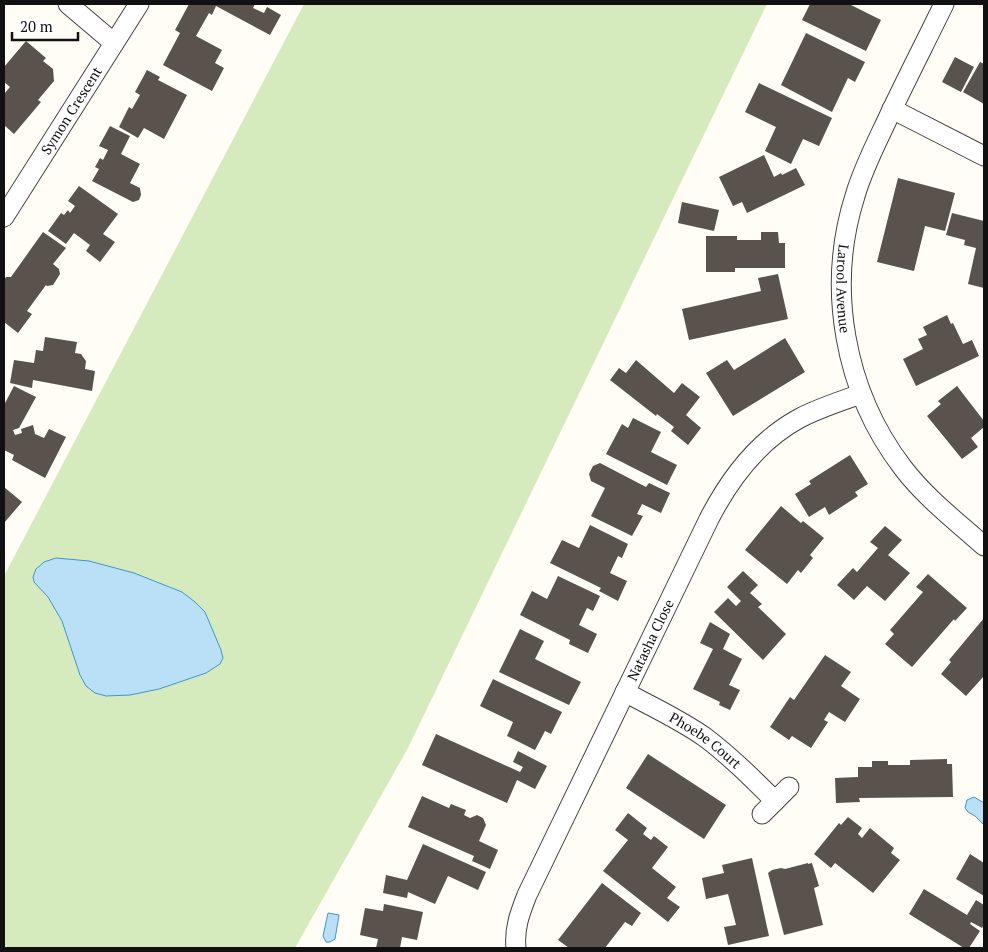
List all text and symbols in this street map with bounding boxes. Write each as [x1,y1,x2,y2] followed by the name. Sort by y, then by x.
[12,10,79,42] scale bar
[20,16,53,36] text: 20 m
[36,62,106,158] street label: Symon Crescent
[832,243,855,334] street label: Larool Avenue
[622,596,678,684] street label: Natasha Close
[666,708,746,773] street label: Phoebe Court

